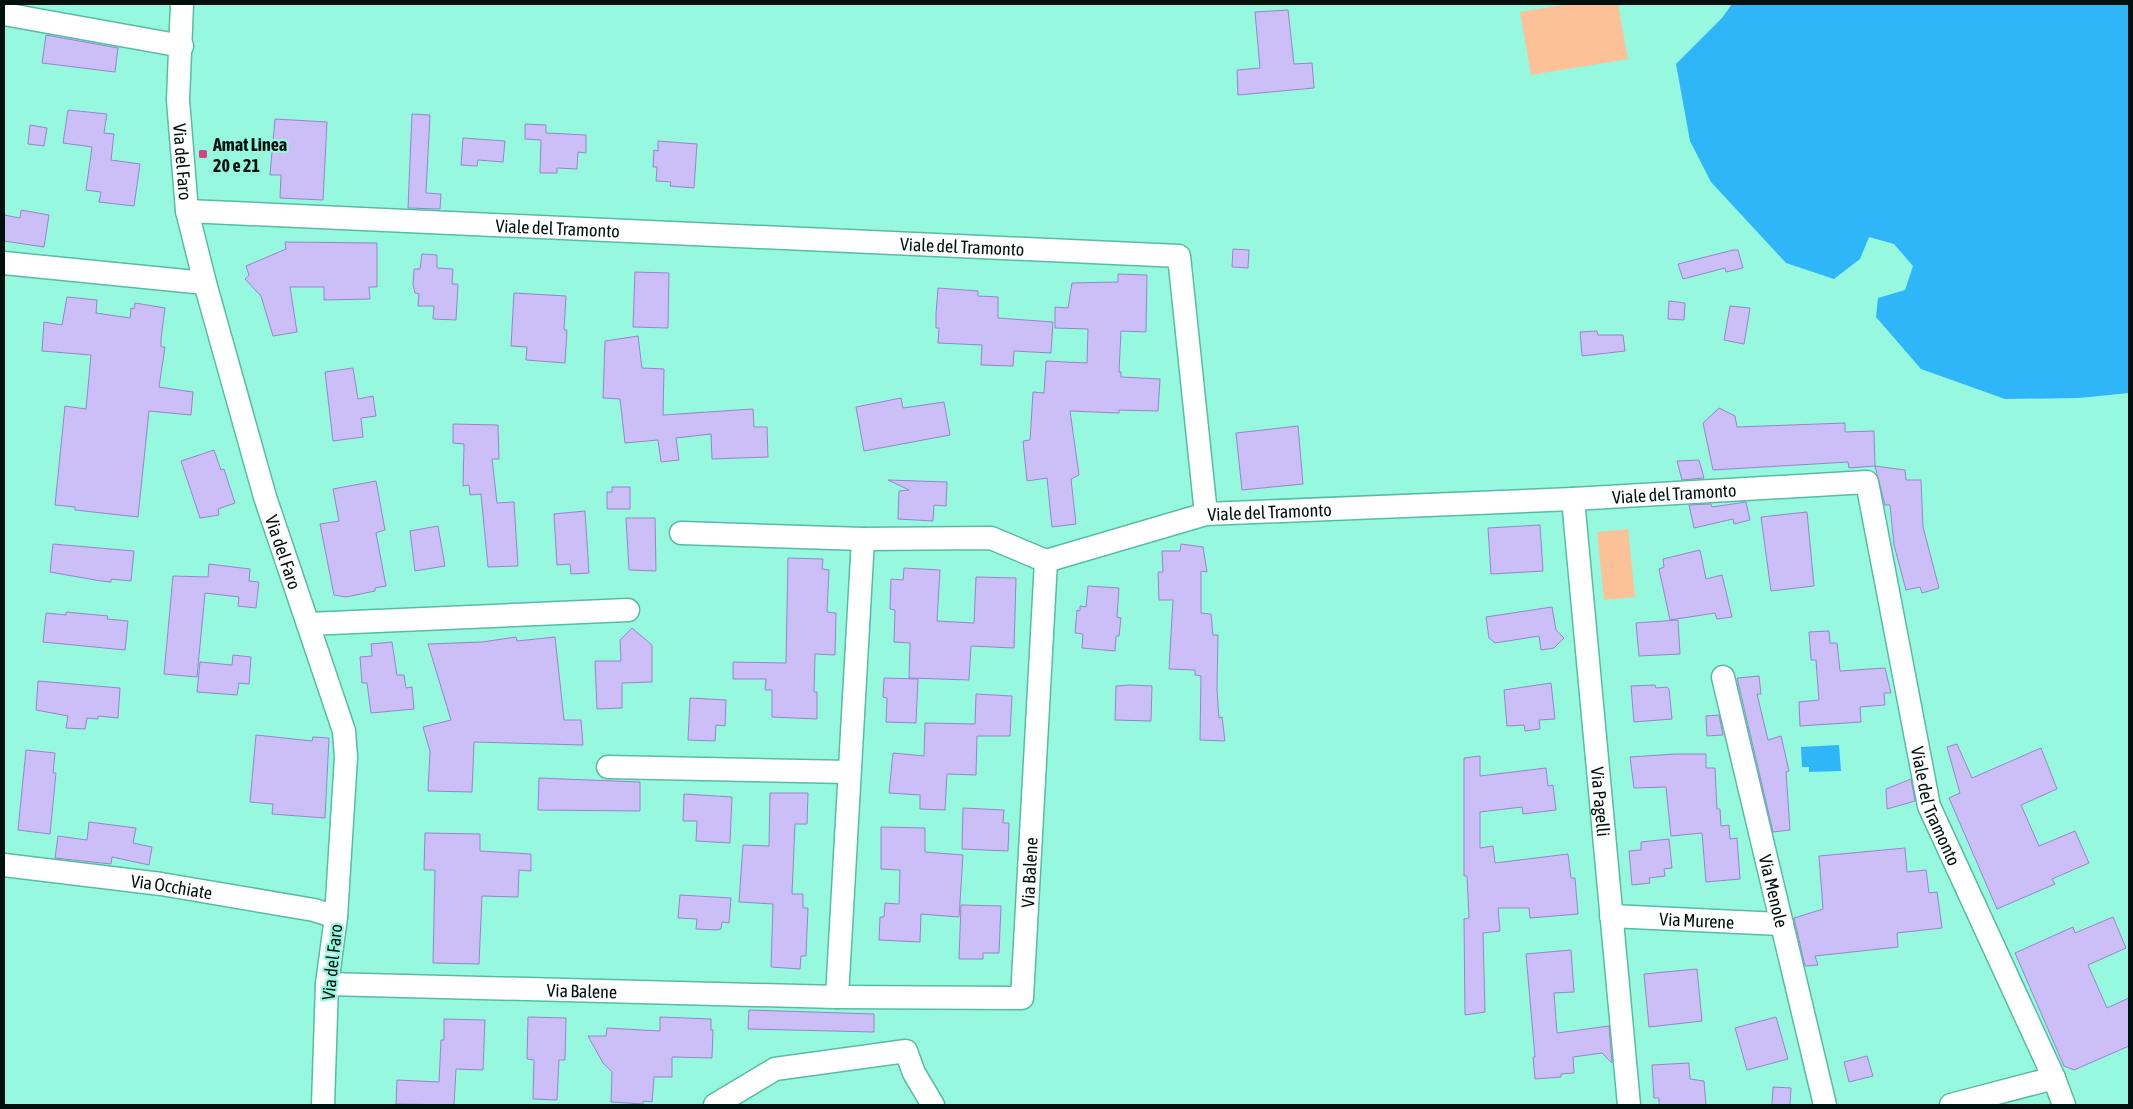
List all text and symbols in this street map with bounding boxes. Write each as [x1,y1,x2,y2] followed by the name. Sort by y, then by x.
[169,123,197,201] street label: Via del Faro
[212,134,287,176] place label: Amat Linea 20 e 21
[197,148,209,160] marker: Amat Linea 20 e 21
[495,215,620,241] street label: Viale del Tramonto
[900,233,1025,259] street label: Viale del Tramonto
[1611,479,1737,507] street label: Viale del Tramonto
[1207,498,1332,524] street label: Viale del Tramonto
[261,512,306,592] street label: Via del Faro
[1907,745,1965,869] street label: Viale del Tramonto
[1587,766,1615,837] street label: Via Pagelli
[1016,837,1041,908] street label: Via Balene
[1755,853,1793,929] street label: Via Menole
[130,870,214,903] street label: Via Occhiate
[1659,908,1735,932] street label: Via Murene
[318,923,346,1001] street label: Via del Faro
[546,979,617,1002] street label: Via Balene

